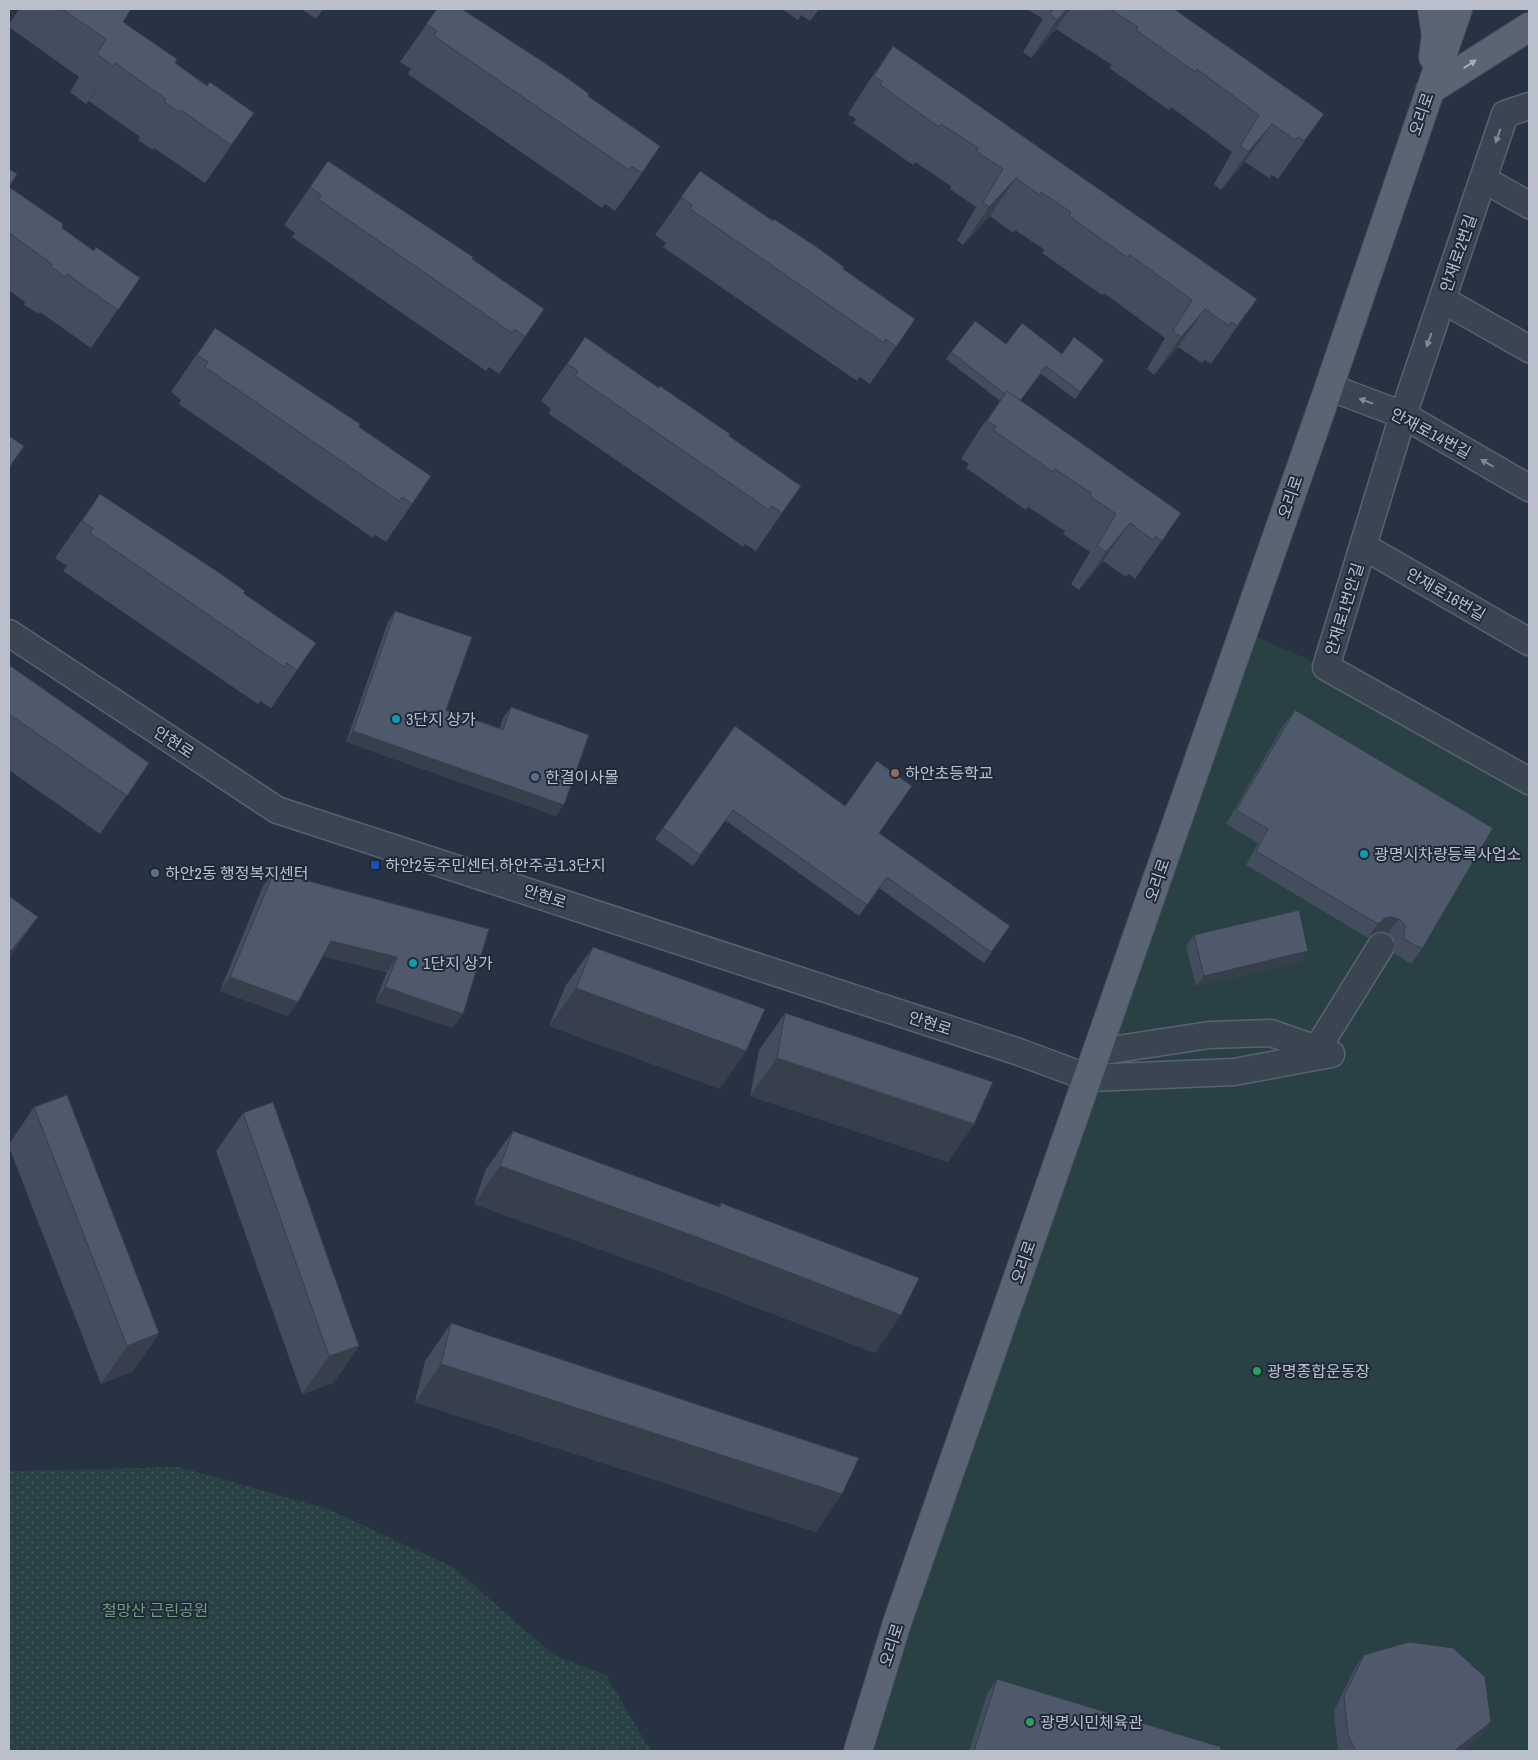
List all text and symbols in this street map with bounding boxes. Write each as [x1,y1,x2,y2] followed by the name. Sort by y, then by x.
[1464,59,1477,68] one-way arrow
[1403,89,1439,138] street label: 오리로
[1494,129,1501,144] one-way arrow
[1434,211,1482,295] street label: 안재로2번길
[1425,333,1433,348] one-way arrow
[1358,397,1373,405] one-way arrow
[1387,403,1475,463] street label: 안재로14번길
[1480,459,1494,468] one-way arrow
[1272,472,1308,521] street label: 오리로
[1320,560,1368,658] street label: 안재로1번안길
[1402,562,1490,626] street label: 안재로16번길
[406,708,476,730] place label: 3단지 상가
[390,713,402,725] marker: 3단지 상가
[149,721,199,763] street label: 안현로
[905,762,993,784] place label: 하안초등학교
[545,766,619,788] place label: 한결이사몰
[889,767,901,779] marker: 하안초등학교
[529,771,541,783] marker: 한결이사몰
[1374,843,1521,865] place label: 광명시차량등록사업소
[1358,848,1370,860] marker: 광명시차량등록사업소
[385,854,606,876] place label: 하안2동주민센터.하안주공1.3단지
[1139,855,1175,904] street label: 오리로
[369,859,381,871] marker: 하안2동주민센터.하안주공1.3단지
[165,862,308,884] place label: 하안2동 행정복지센터
[149,867,161,879] marker: 하안2동 행정복지센터
[521,879,570,913] street label: 안현로
[423,952,493,974] place label: 1단지 상가
[407,957,419,969] marker: 1단지 상가
[906,1006,955,1040] street label: 안현로
[1005,1237,1041,1286] street label: 오리로
[1267,1360,1370,1382] place label: 광명종합운동장
[1251,1365,1263,1377] marker: 광명종합운동장
[102,1599,208,1621] park label: 철망산 근린공원
[874,1620,908,1669] street label: 오리로
[1040,1711,1143,1733] place label: 광명시민체육관
[1024,1716,1036,1728] marker: 광명시민체육관

